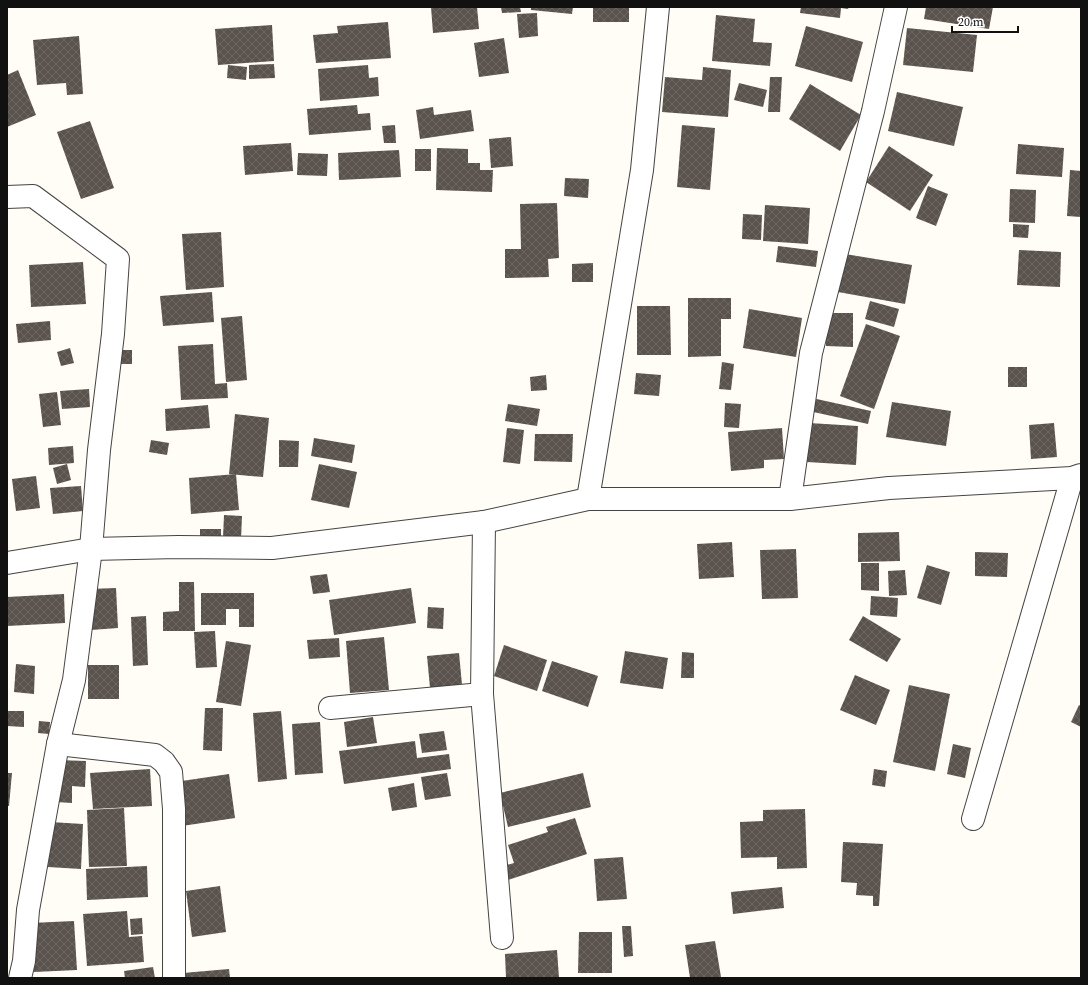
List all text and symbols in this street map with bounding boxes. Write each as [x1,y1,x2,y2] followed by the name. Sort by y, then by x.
[952,8,1018,34] scale bar
[958,14,984,30] text: 20 m

